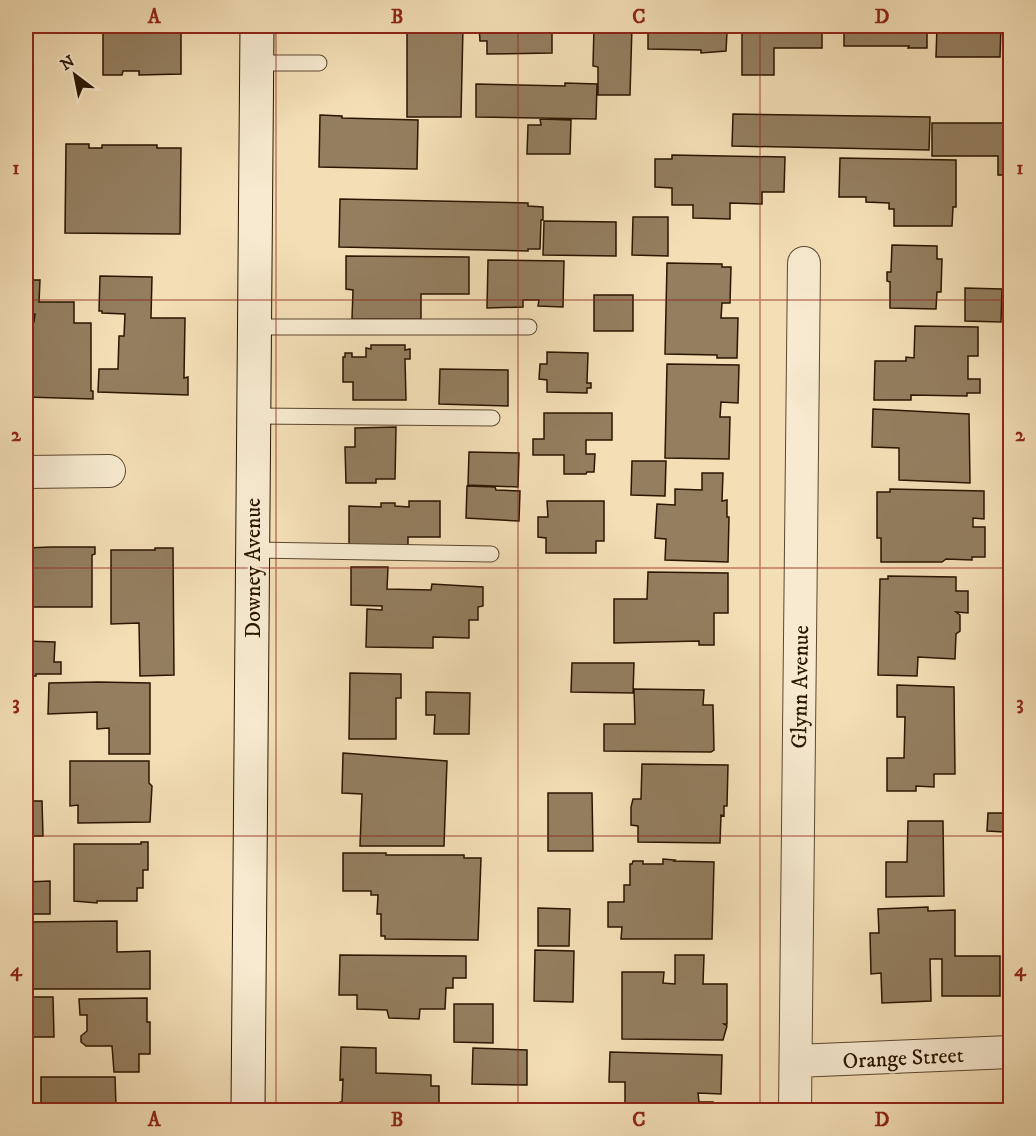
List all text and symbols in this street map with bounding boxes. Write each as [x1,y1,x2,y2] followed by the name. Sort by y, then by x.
[147,5,162,30] text: A
[391,5,403,30] text: B
[632,5,646,30] text: C
[875,5,890,30] text: D
[45,45,105,105] north arrow
[57,51,78,75] text: N
[12,156,20,181] text: 1
[1016,156,1024,181] text: 1
[11,423,22,448] text: 2
[1015,423,1026,448] text: 2
[240,498,267,638] street label: Downey Avenue
[786,625,815,749] street label: Glynn Avenue
[12,691,20,716] text: 3
[1016,691,1024,716] text: 3
[10,958,23,983] text: 4
[1014,958,1027,983] text: 4
[842,1042,964,1075] street label: Orange Street
[147,1108,162,1133] text: A
[391,1108,403,1133] text: B
[632,1108,646,1133] text: C
[875,1108,890,1133] text: D

